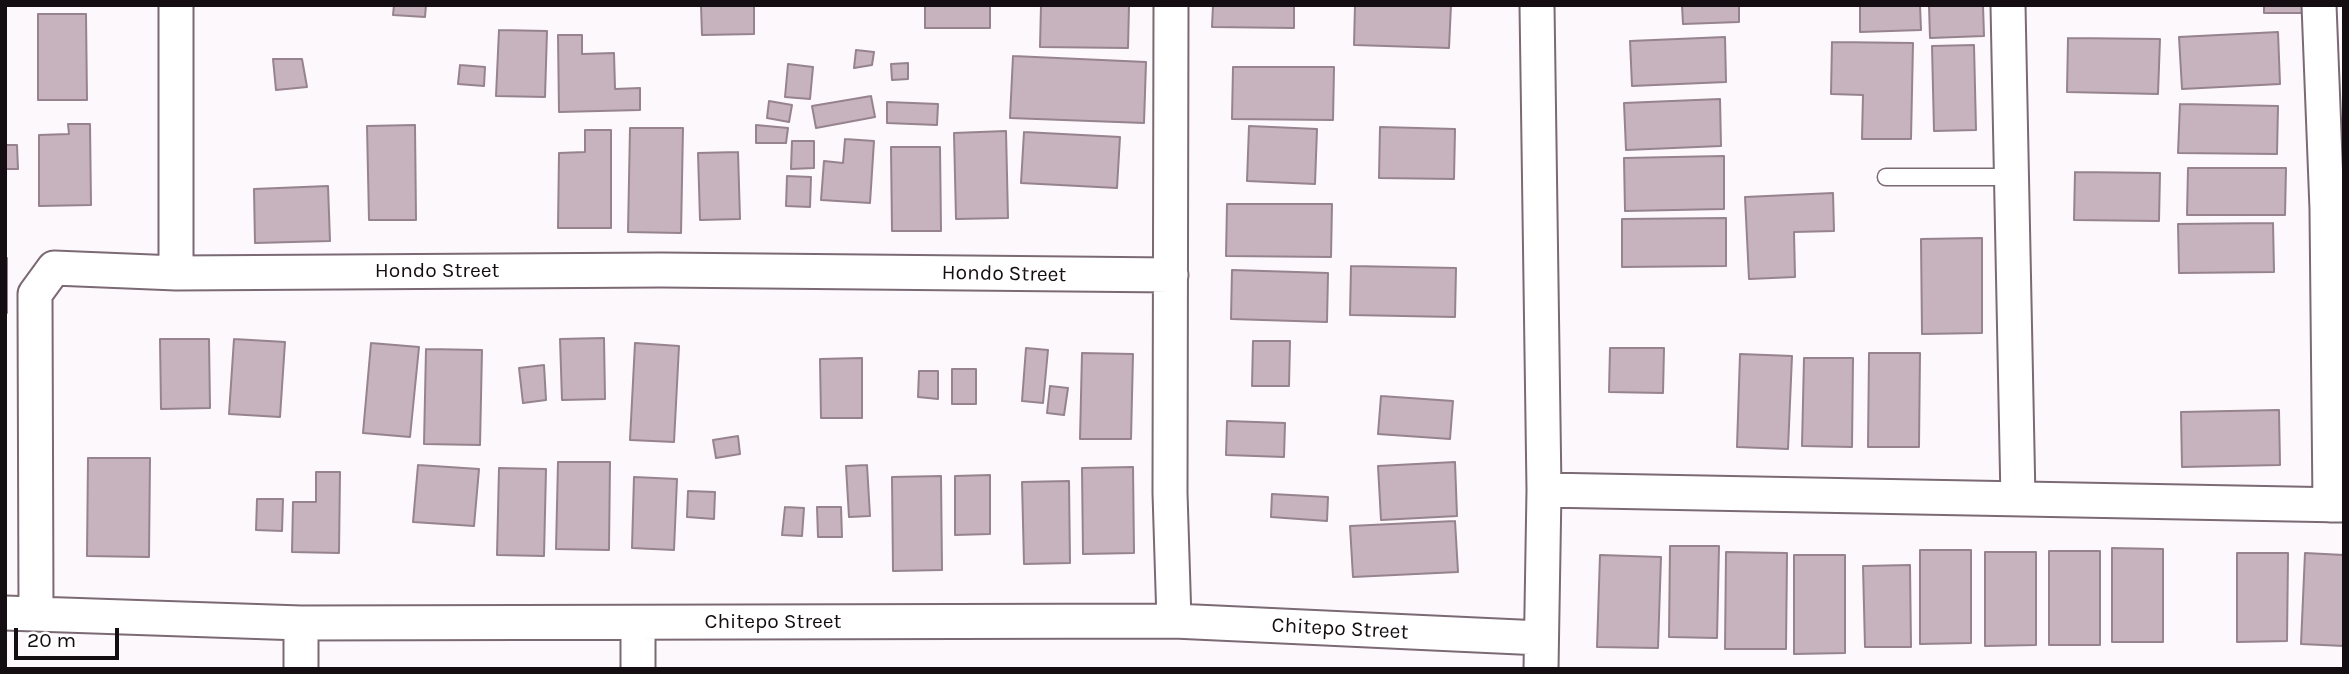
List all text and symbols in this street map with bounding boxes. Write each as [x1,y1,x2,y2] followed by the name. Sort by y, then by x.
[375,258,499,284] street label: Hondo Street
[941,260,1067,288] street label: Hondo Street
[705,609,841,635] street label: Chitepo Street
[1271,613,1409,645] street label: Chitepo Street
[18,614,122,658] scale bar
[27,628,76,652] text: 20 m

